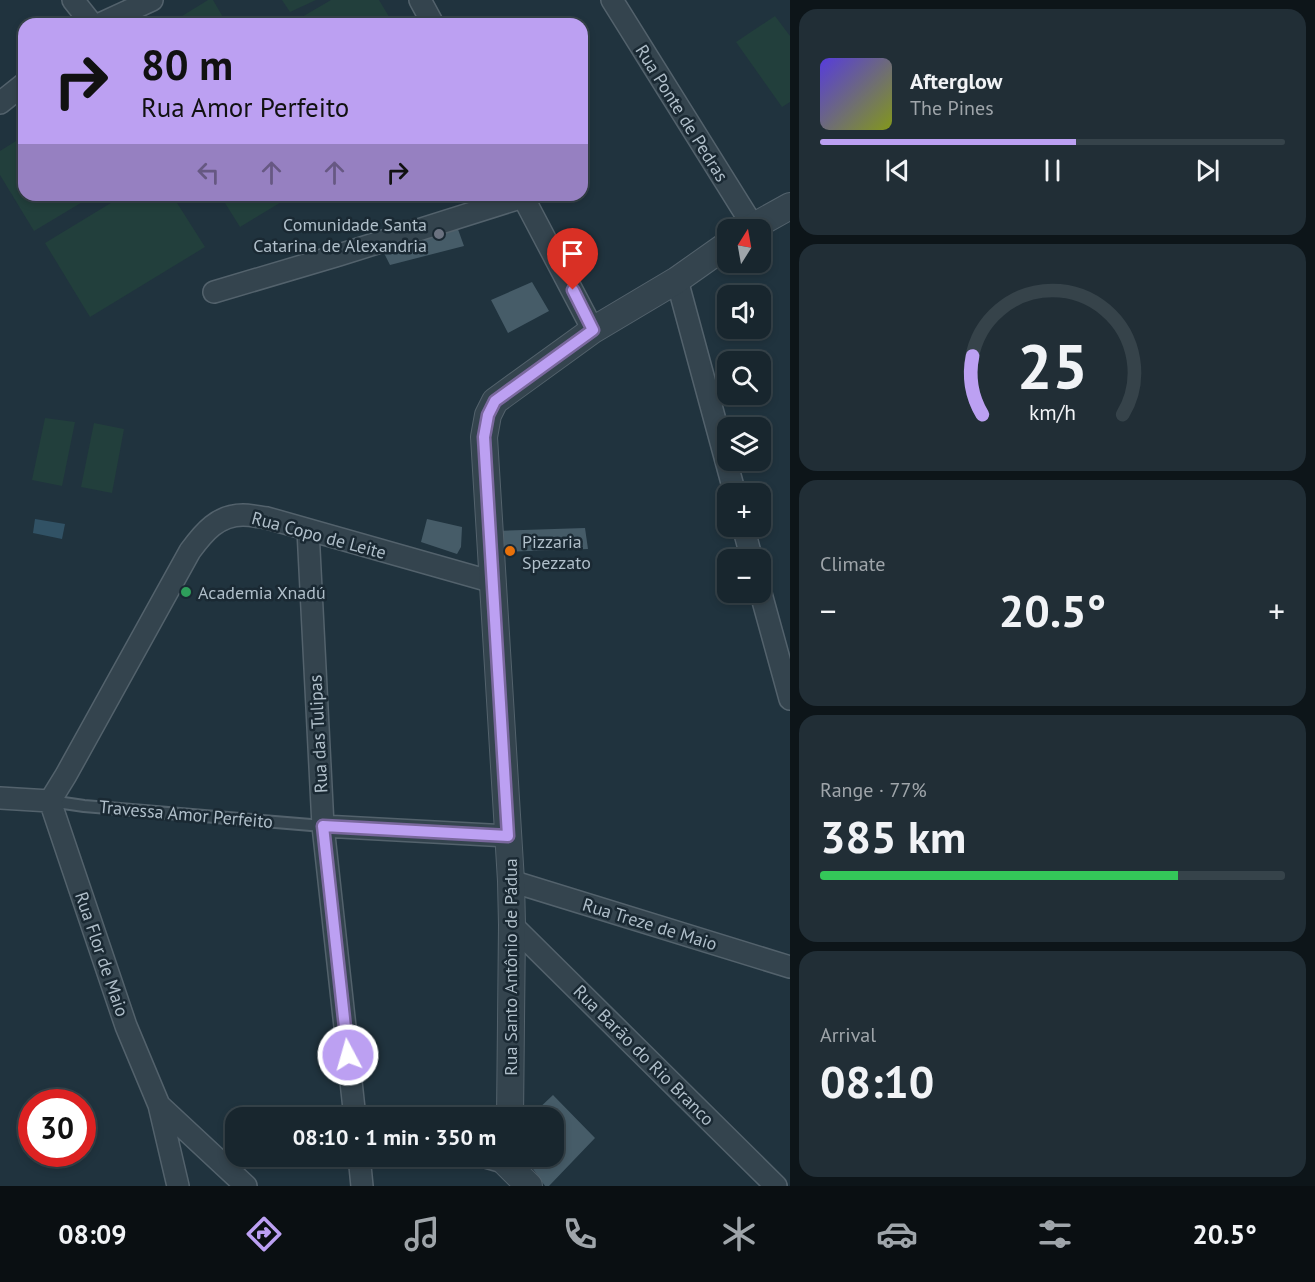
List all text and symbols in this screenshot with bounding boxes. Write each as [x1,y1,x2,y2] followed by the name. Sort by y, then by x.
[141,37,233,92] text: 80 m
[631,40,733,186] street label: Rua Ponte de Pedras
[42,42,120,120] icon: right
[910,67,1002,95] text: Afterglow
[141,90,349,124] text: Rua Amor Perfeito
[910,95,994,121] text: The Pines
[881,154,914,187] icon: previous
[1036,154,1069,187] icon: pause
[1191,154,1224,187] icon: next
[192,156,225,189] icon: left
[255,156,288,189] icon: ahead
[318,156,351,189] icon: ahead
[381,156,414,189] icon: right
[253,213,427,257] place label: Comunidade Santa Catarina de Alexandria
[717,219,771,273] north arrow
[717,219,771,603] map controls
[432,227,446,241] marker: Comunidade Santa Catarina de Alexandria
[547,228,598,290] pin
[556,237,589,270] icon: arrive
[717,285,771,339] button: sound
[1017,325,1088,406] text: 25
[717,351,771,405] button: search
[1029,398,1076,426] text: km/h
[717,417,771,471] button: layers
[717,483,771,537] button: +
[249,506,389,564] street label: Rua Copo de Leite
[522,530,591,574] place label: Pizzaria Spezzato
[503,544,517,558] marker: Pizzaria Spezzato
[717,549,771,603] button: −
[820,551,886,577] text: Climate
[198,581,326,604] place label: Academia Xnadú
[999,581,1106,639] text: 20.5°
[179,585,193,599] marker: Academia Xnadú
[820,589,837,632] text: −
[1268,589,1285,632] text: +
[303,674,333,794] street label: Rua das Tulipas
[820,777,927,803] text: Range · 77%
[98,795,274,833] street label: Travessa Amor Perfeito
[820,807,966,865] text: 385 km
[499,858,522,1076] street label: Rua Santo Antônio de Pádua
[70,889,134,1019] street label: Rua Flor de Maio
[580,893,720,955] street label: Rua Treze de Maio
[569,980,719,1130] street label: Rua Barão do Rio Branco
[820,1022,876,1048] text: Arrival
[316,1023,380,1087] position arrow
[820,1052,934,1110] text: 08:10
[18,1089,96,1167] speed limit sign: 30
[293,1123,496,1151] text: 08:10 · 1 min · 350 m
[243,1213,285,1255] icon: directions
[401,1213,443,1255] icon: music
[559,1213,601,1255] icon: phone
[718,1213,760,1255] icon: climate
[876,1213,918,1255] icon: car
[1034,1213,1076,1255] icon: filters
[58,1217,127,1251] text: 08:09
[1192,1217,1257,1251] text: 20.5°

